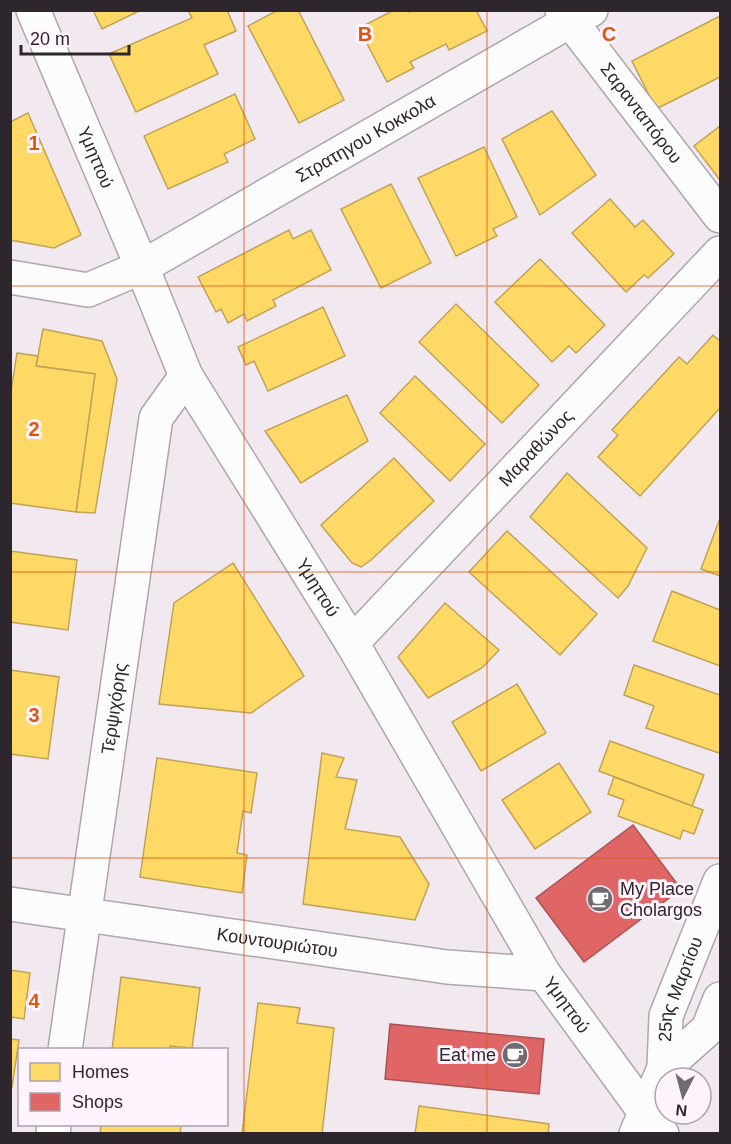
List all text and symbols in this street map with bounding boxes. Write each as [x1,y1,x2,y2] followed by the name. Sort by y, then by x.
[21,18,129,56] scale bar
[358,23,372,45] text: B
[602,23,616,45] text: C
[30,29,70,49] text: 20 m
[596,59,686,167] street label: Σαρανταπόρου
[293,90,439,186] street label: Στρατηγου Κοκκολα
[74,124,117,191] street label: Υμηττού
[28,132,40,154] text: 1
[495,405,577,491] street label: Μαραθώνος
[28,418,40,440] text: 2
[292,555,343,621] street label: Υμηττού
[98,661,131,756] street label: Τερψιχόρης
[28,704,40,726] text: 3
[620,879,702,920] place label: My Place Cholargos
[585,884,615,914] cafe icon: My Place Cholargos
[215,924,339,961] street label: Κουντουριώτου
[655,934,707,1042] street label: 25ης Μαρτίου
[539,973,594,1037] street label: Υμηττού
[28,990,40,1012] text: 4
[500,1040,530,1070] cafe icon: Eat me
[439,1045,496,1065] place label: Eat me
[18,1048,228,1126] legend
[72,1062,129,1082] text: Homes
[653,1066,713,1126] north arrow
[72,1092,123,1112] text: Shops
[675,1101,688,1119] text: N

